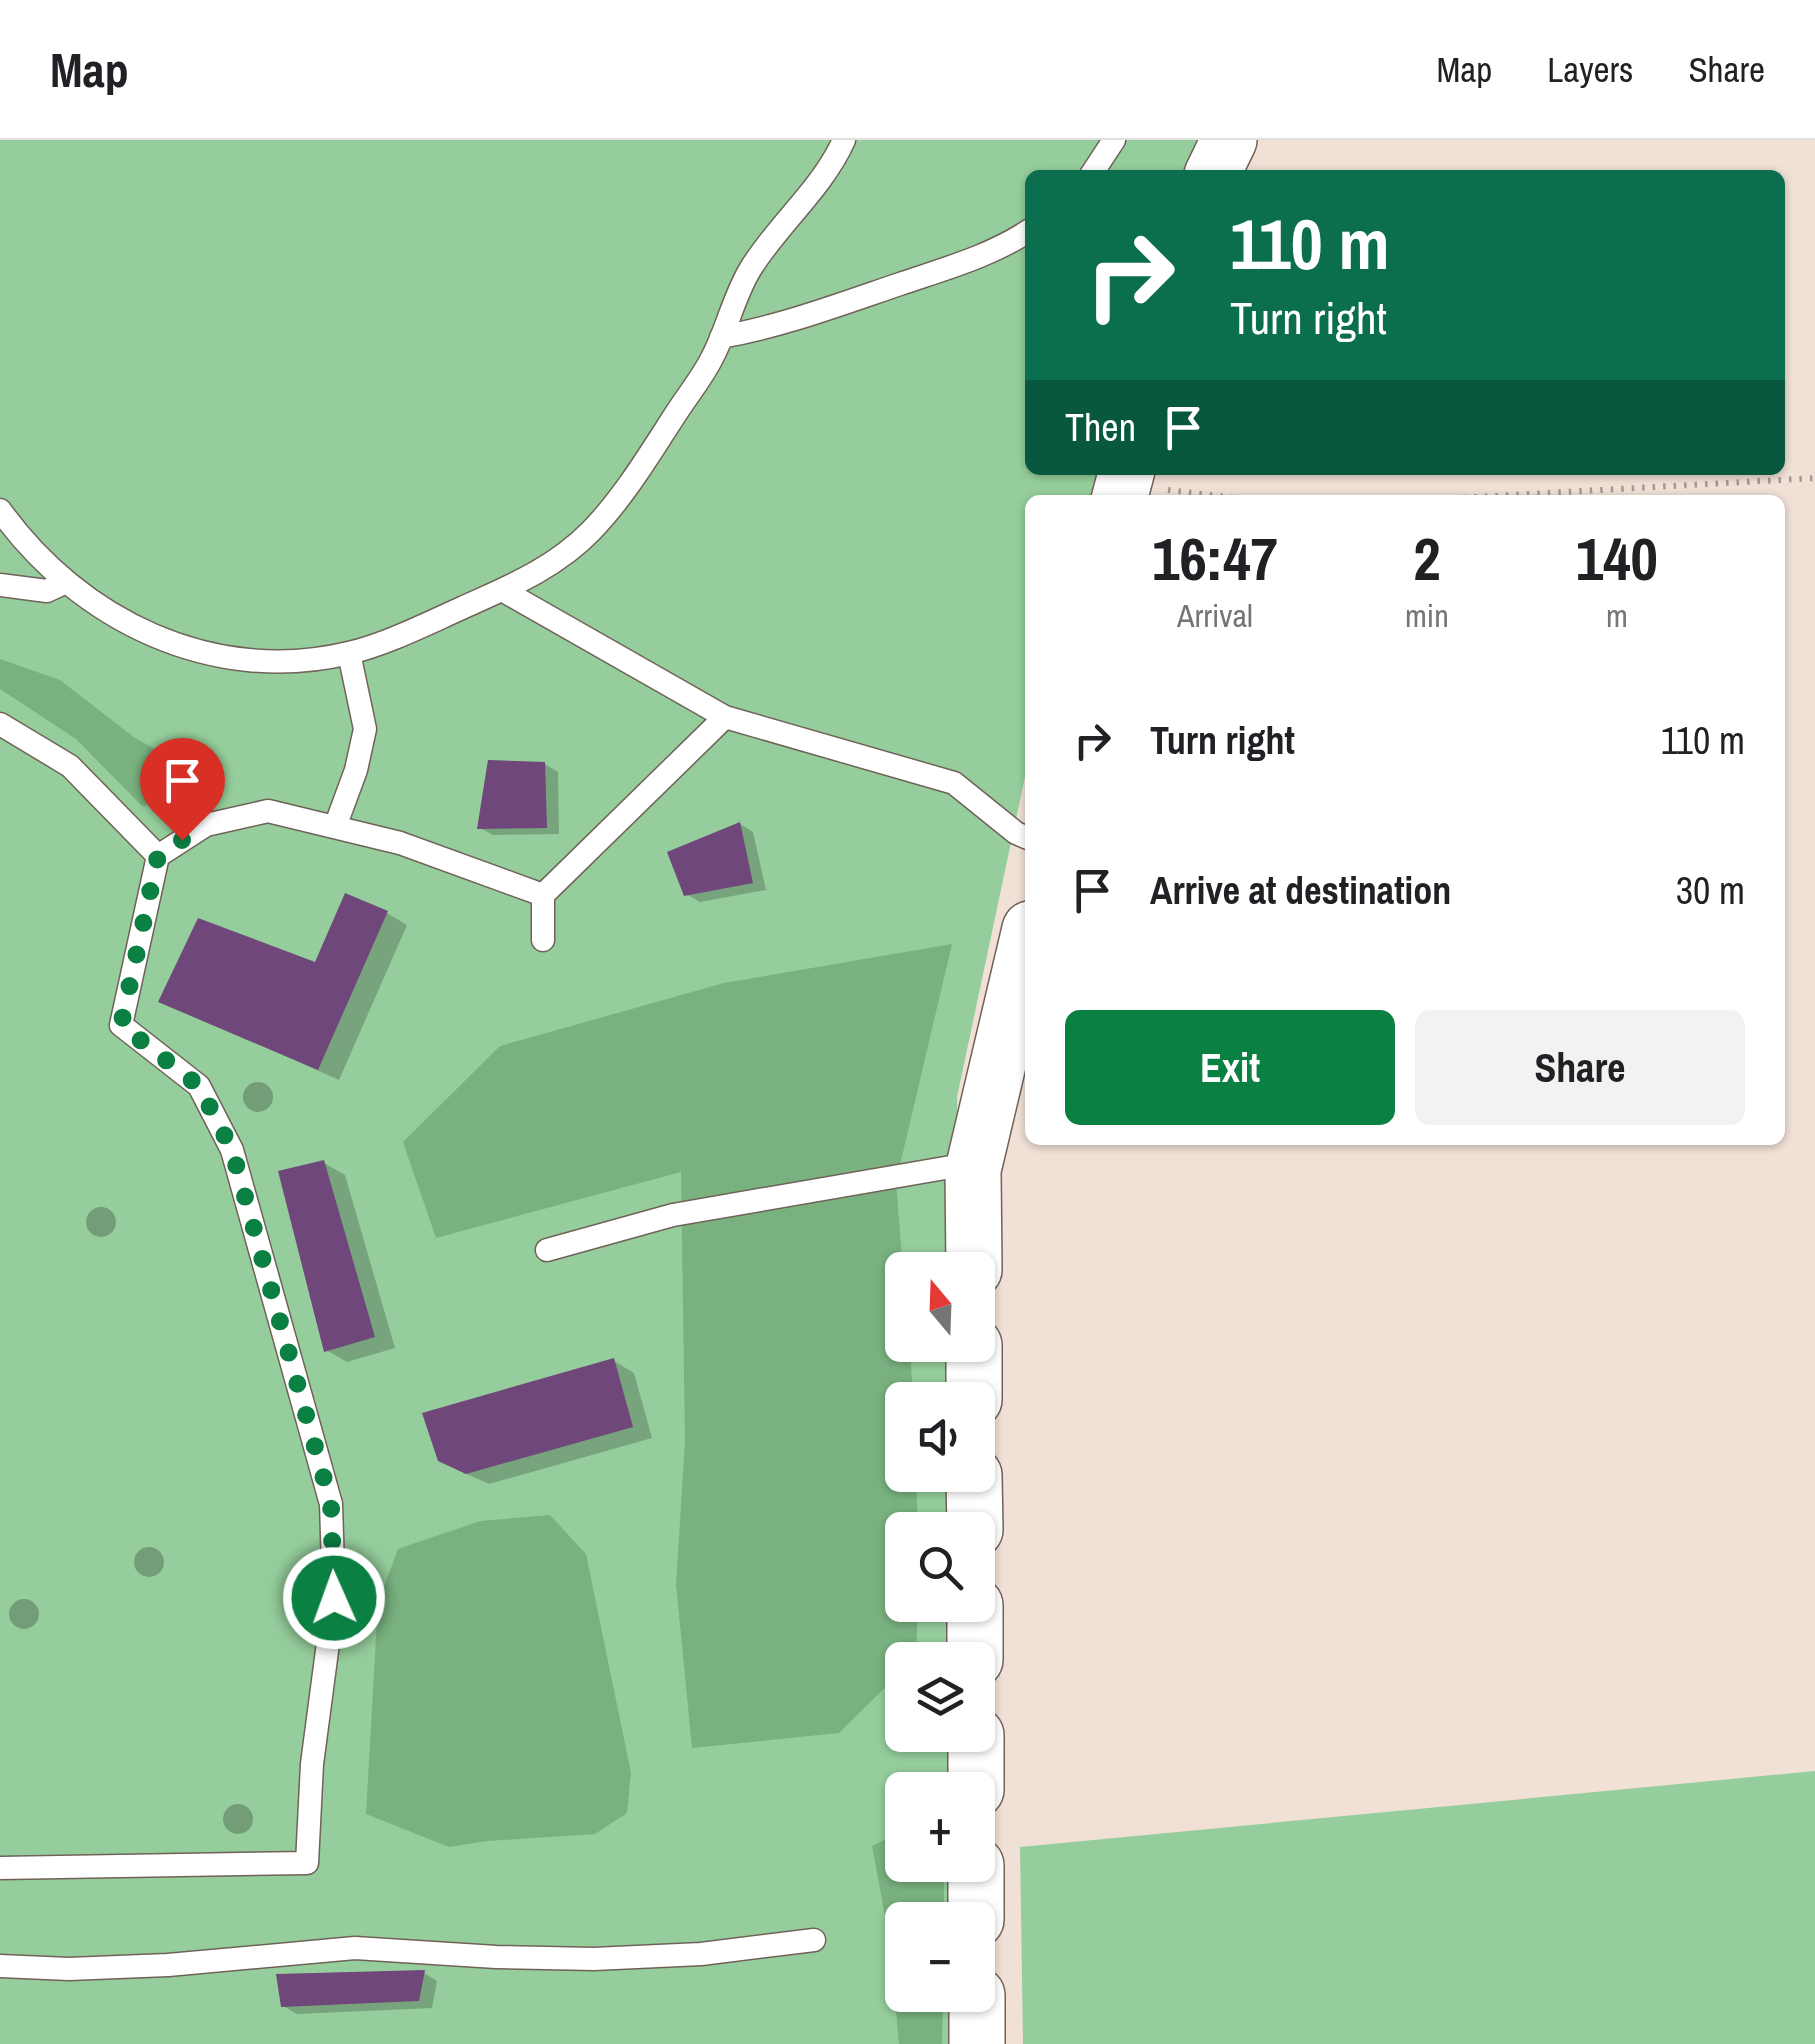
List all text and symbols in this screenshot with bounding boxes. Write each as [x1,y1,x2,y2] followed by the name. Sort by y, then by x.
[50,37,129,102] text: Map
[1436,46,1492,93] text: Map
[1547,46,1633,93] text: Layers
[1688,46,1765,93] text: Share
[1230,197,1390,291] text: 110 m
[1065,210,1195,340] icon: right
[1230,287,1387,348] text: Turn right
[1156,400,1211,455] icon: arrive
[1065,402,1136,453] text: Then
[1152,518,1278,599] text: 16:47
[1413,518,1441,599] text: 2
[1576,518,1658,599] text: 140
[1177,594,1253,637] text: Arrival
[1405,594,1449,637] text: min
[1606,594,1628,637] text: m
[1065,713,1120,768] icon: right
[1150,715,1295,766] text: Turn right
[1661,715,1745,766] text: 110 m
[140,738,225,841] pin
[155,753,210,808] icon: arrive
[1065,863,1120,918] icon: arrive
[1150,865,1451,916] text: Arrive at destination
[1676,865,1745,916] text: 30 m
[1065,1010,1395,1125] button: Exit
[1415,1010,1745,1125] button: Share
[885,1252,995,1362] north arrow
[885,1252,995,2012] map controls
[885,1382,995,1492] button: sound
[885,1512,995,1622] button: search
[282,1546,386,1650] position arrow
[885,1642,995,1752] button: layers
[885,1772,995,1882] button: +
[885,1902,995,2012] button: −

